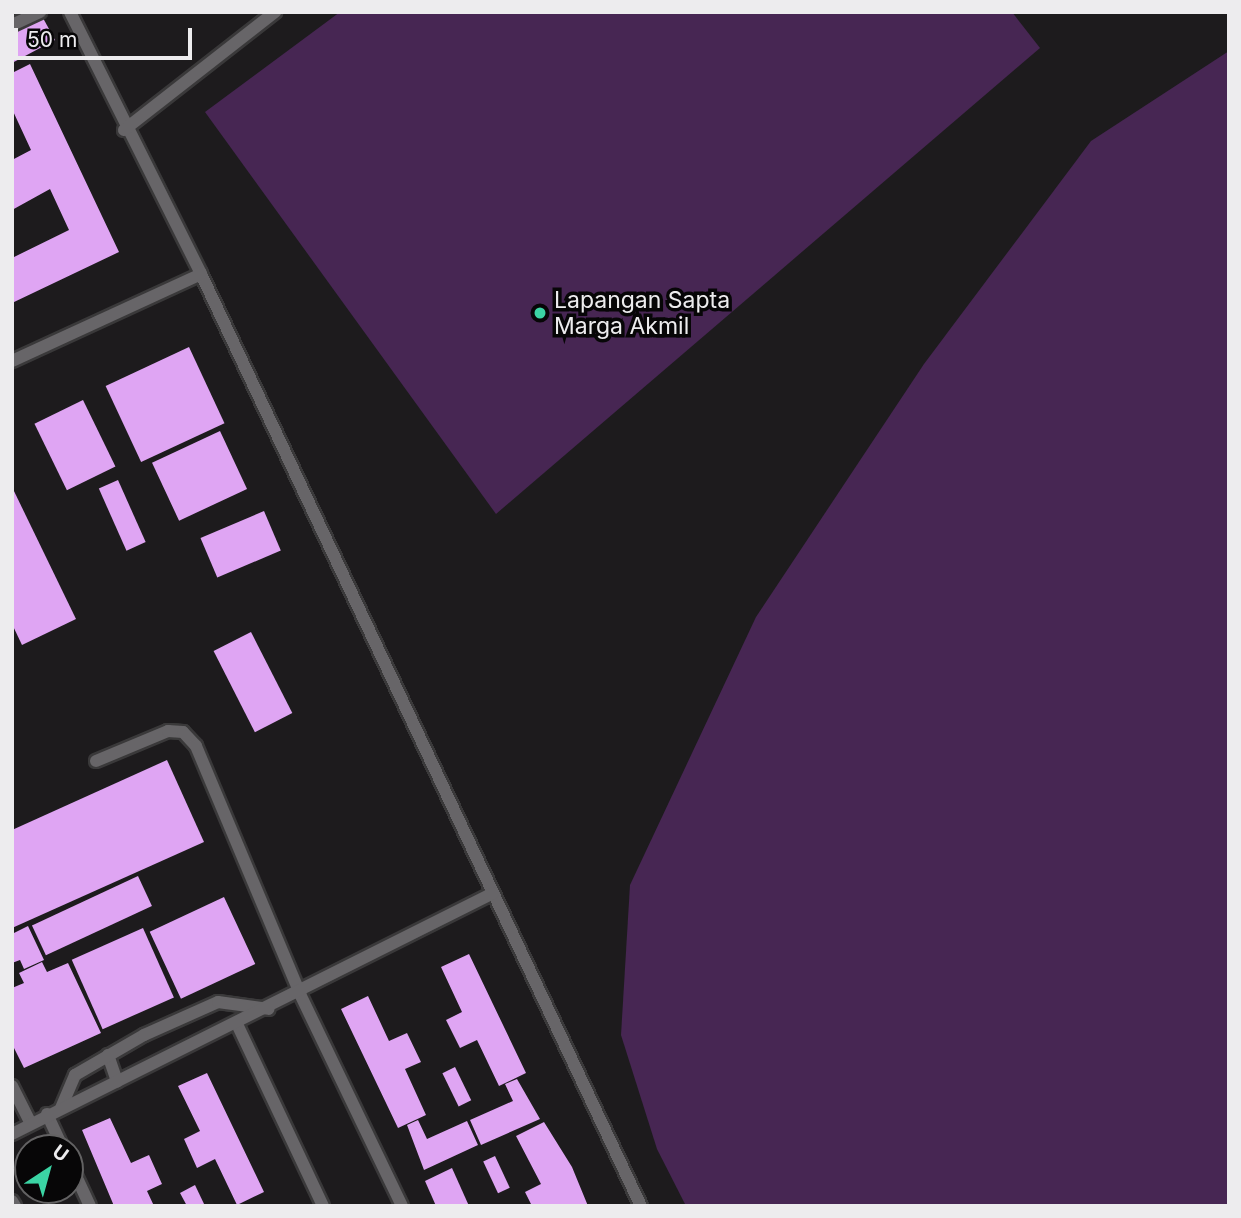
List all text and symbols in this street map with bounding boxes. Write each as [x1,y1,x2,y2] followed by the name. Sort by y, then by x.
[18,14,196,58] scale bar
[27,27,77,52] text: 50 m
[554,286,730,340] place label: Lapangan Sapta Marga Akmil
[532,305,548,321] marker: Lapangan Sapta Marga Akmil
[14,1134,84,1204] north arrow
[48,1140,73,1167] text: U

